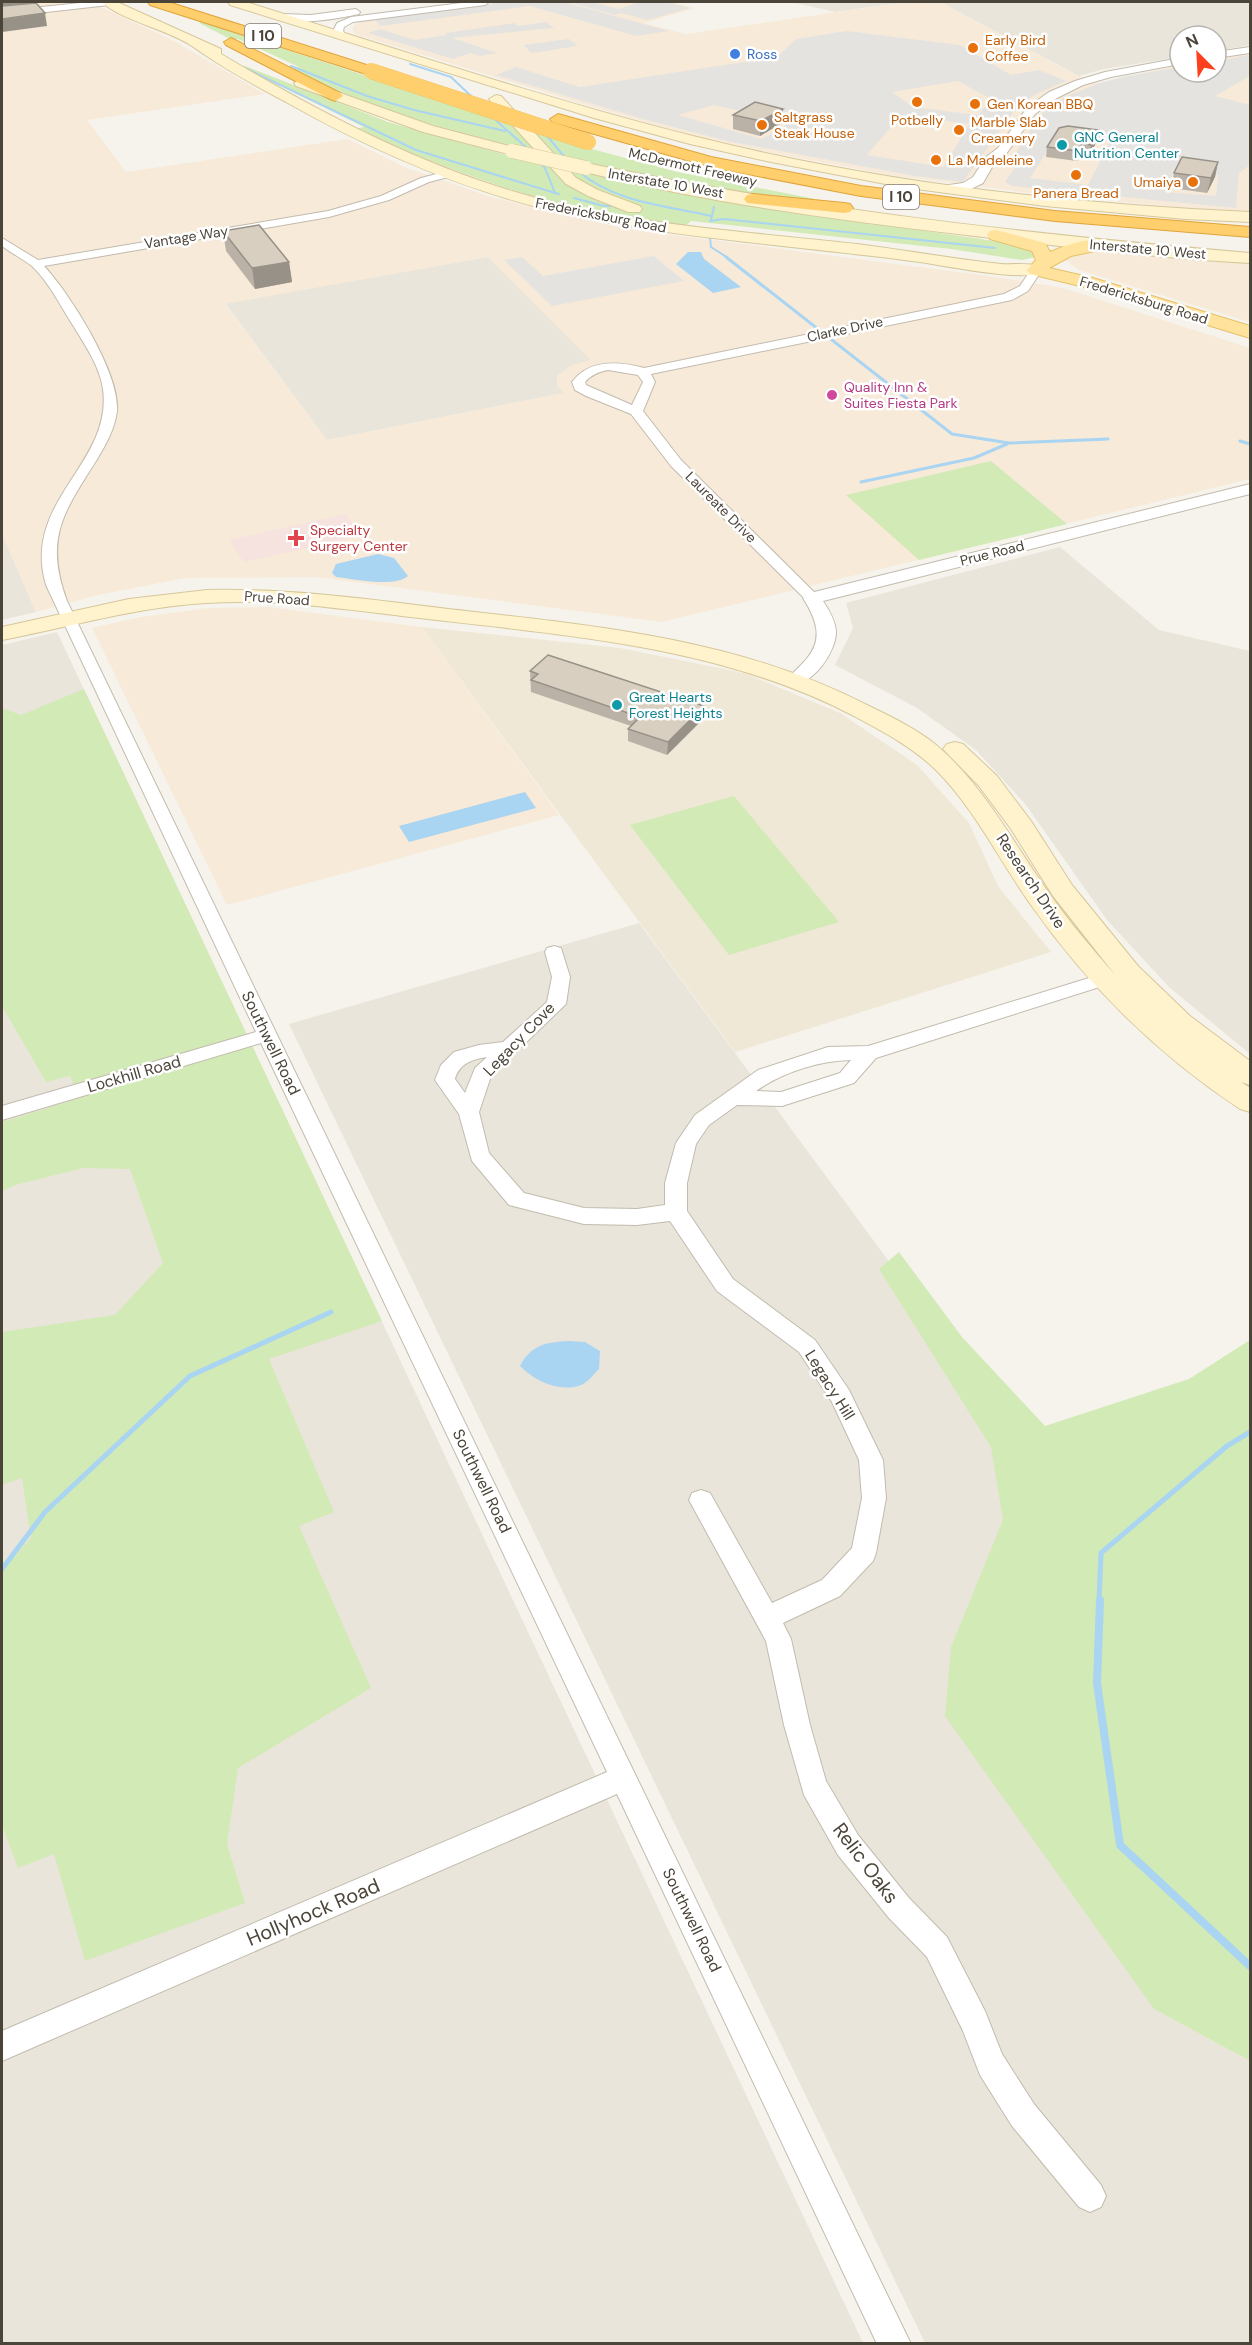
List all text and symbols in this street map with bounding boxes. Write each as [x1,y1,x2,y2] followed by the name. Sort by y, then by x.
[245,24,281,48] road number: I 10
[1168,24,1228,84] north arrow
[1183,29,1202,53] text: N
[985,31,1046,65] place label: Early Bird Coffee
[966,41,980,55] marker: Early Bird Coffee
[747,45,777,63] place label: Ross
[728,47,742,61] marker: Ross
[910,95,924,109] marker: Potbelly
[987,95,1093,113] place label: Gen Korean BBQ
[968,97,982,111] marker: Gen Korean BBQ
[774,108,855,142] place label: Saltgrass Steak House
[891,111,943,129] place label: Potbelly
[971,113,1047,147] place label: Marble Slab Creamery
[755,118,769,132] marker: Saltgrass Steak House
[952,123,966,137] marker: Marble Slab Creamery
[1074,128,1179,162] place label: GNC General Nutrition Center
[1055,138,1069,152] marker: GNC General Nutrition Center
[627,143,759,191] street label: McDermott Freeway
[948,151,1033,169] place label: La Madeleine
[929,153,943,167] marker: La Madeleine
[607,164,725,202] street label: Interstate 10 West
[1069,168,1083,182] marker: Panera Bread
[1133,173,1181,191] place label: Umaiya
[1186,175,1200,189] marker: Umaiya
[1033,184,1119,202] place label: Panera Bread
[883,185,919,209] road number: I 10
[534,193,668,237] street label: Fredericksburg Road
[143,221,229,253] street label: Vantage Way
[1089,235,1207,263] street label: Interstate 10 West
[1078,272,1210,328] street label: Fredericksburg Road
[805,312,885,346] street label: Clarke Drive
[844,378,958,412] place label: Quality Inn & Suites Fiesta Park
[825,388,839,402] marker: Quality Inn & Suites Fiesta Park
[682,468,760,546] street label: Laureate Drive
[310,521,408,555] place label: Specialty Surgery Center
[287,529,305,547] marker: Specialty Surgery Center
[958,536,1026,570] street label: Prue Road
[244,587,310,609] street label: Prue Road
[629,688,723,722] place label: Great Hearts Forest Heights
[610,698,624,712] marker: Great Hearts Forest Heights
[992,830,1070,932] street label: Research Drive
[237,988,305,1098] street label: Southwell Road
[479,998,559,1080] street label: Legacy Cove
[85,1051,183,1097] street label: Lockhill Road
[800,1346,860,1424] street label: Legacy Hill
[448,1426,516,1536] street label: Southwell Road
[827,1817,905,1909] street label: Relic Oaks
[658,1865,726,1975] street label: Southwell Road
[242,1872,384,1952] street label: Hollyhock Road

